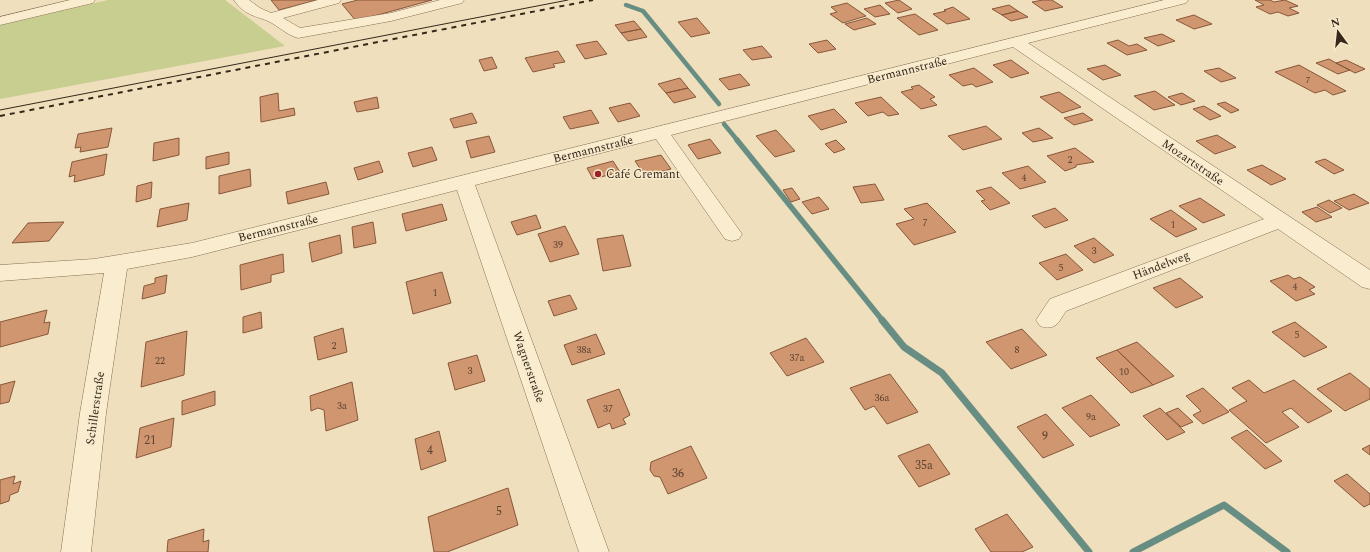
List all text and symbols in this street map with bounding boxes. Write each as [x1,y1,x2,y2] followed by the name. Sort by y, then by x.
[1318,12,1358,52] north arrow
[1329,13,1342,32] text: N
[865,51,949,90] street label: Bermannstraße
[1306,73,1311,87] house number: 7
[551,130,635,169] street label: Bermannstraße
[1158,134,1228,190] street label: Mozartstraße
[1068,152,1073,168] house number: 2
[606,165,680,184] place label: Café Cremant
[593,169,603,179] marker: Café Cremant
[1022,170,1027,186] house number: 4
[236,209,320,248] street label: Bermannstraße
[923,215,928,231] house number: 7
[1171,217,1176,233] house number: 1
[553,237,563,253] house number: 39
[1092,243,1097,259] house number: 3
[1130,246,1193,285] street label: Händelweg
[1059,260,1064,276] house number: 5
[1293,279,1298,295] house number: 4
[433,285,438,301] house number: 1
[1295,327,1300,343] house number: 5
[507,329,550,406] street label: Wagnerstraße
[332,338,337,354] house number: 2
[577,342,592,358] house number: 38a
[1015,342,1020,358] house number: 8
[790,350,805,366] house number: 37a
[155,353,165,369] house number: 22
[468,363,473,379] house number: 3
[1119,364,1129,380] house number: 10
[81,370,110,446] street label: Schillerstraße
[875,390,890,406] house number: 36a
[337,398,347,414] house number: 3a
[603,401,613,417] house number: 37
[1086,409,1096,425] house number: 9a
[1042,427,1048,446] house number: 9
[144,431,156,450] house number: 21
[427,441,433,460] house number: 4
[915,456,933,475] house number: 35a
[672,464,684,483] house number: 36
[496,502,502,521] house number: 5

